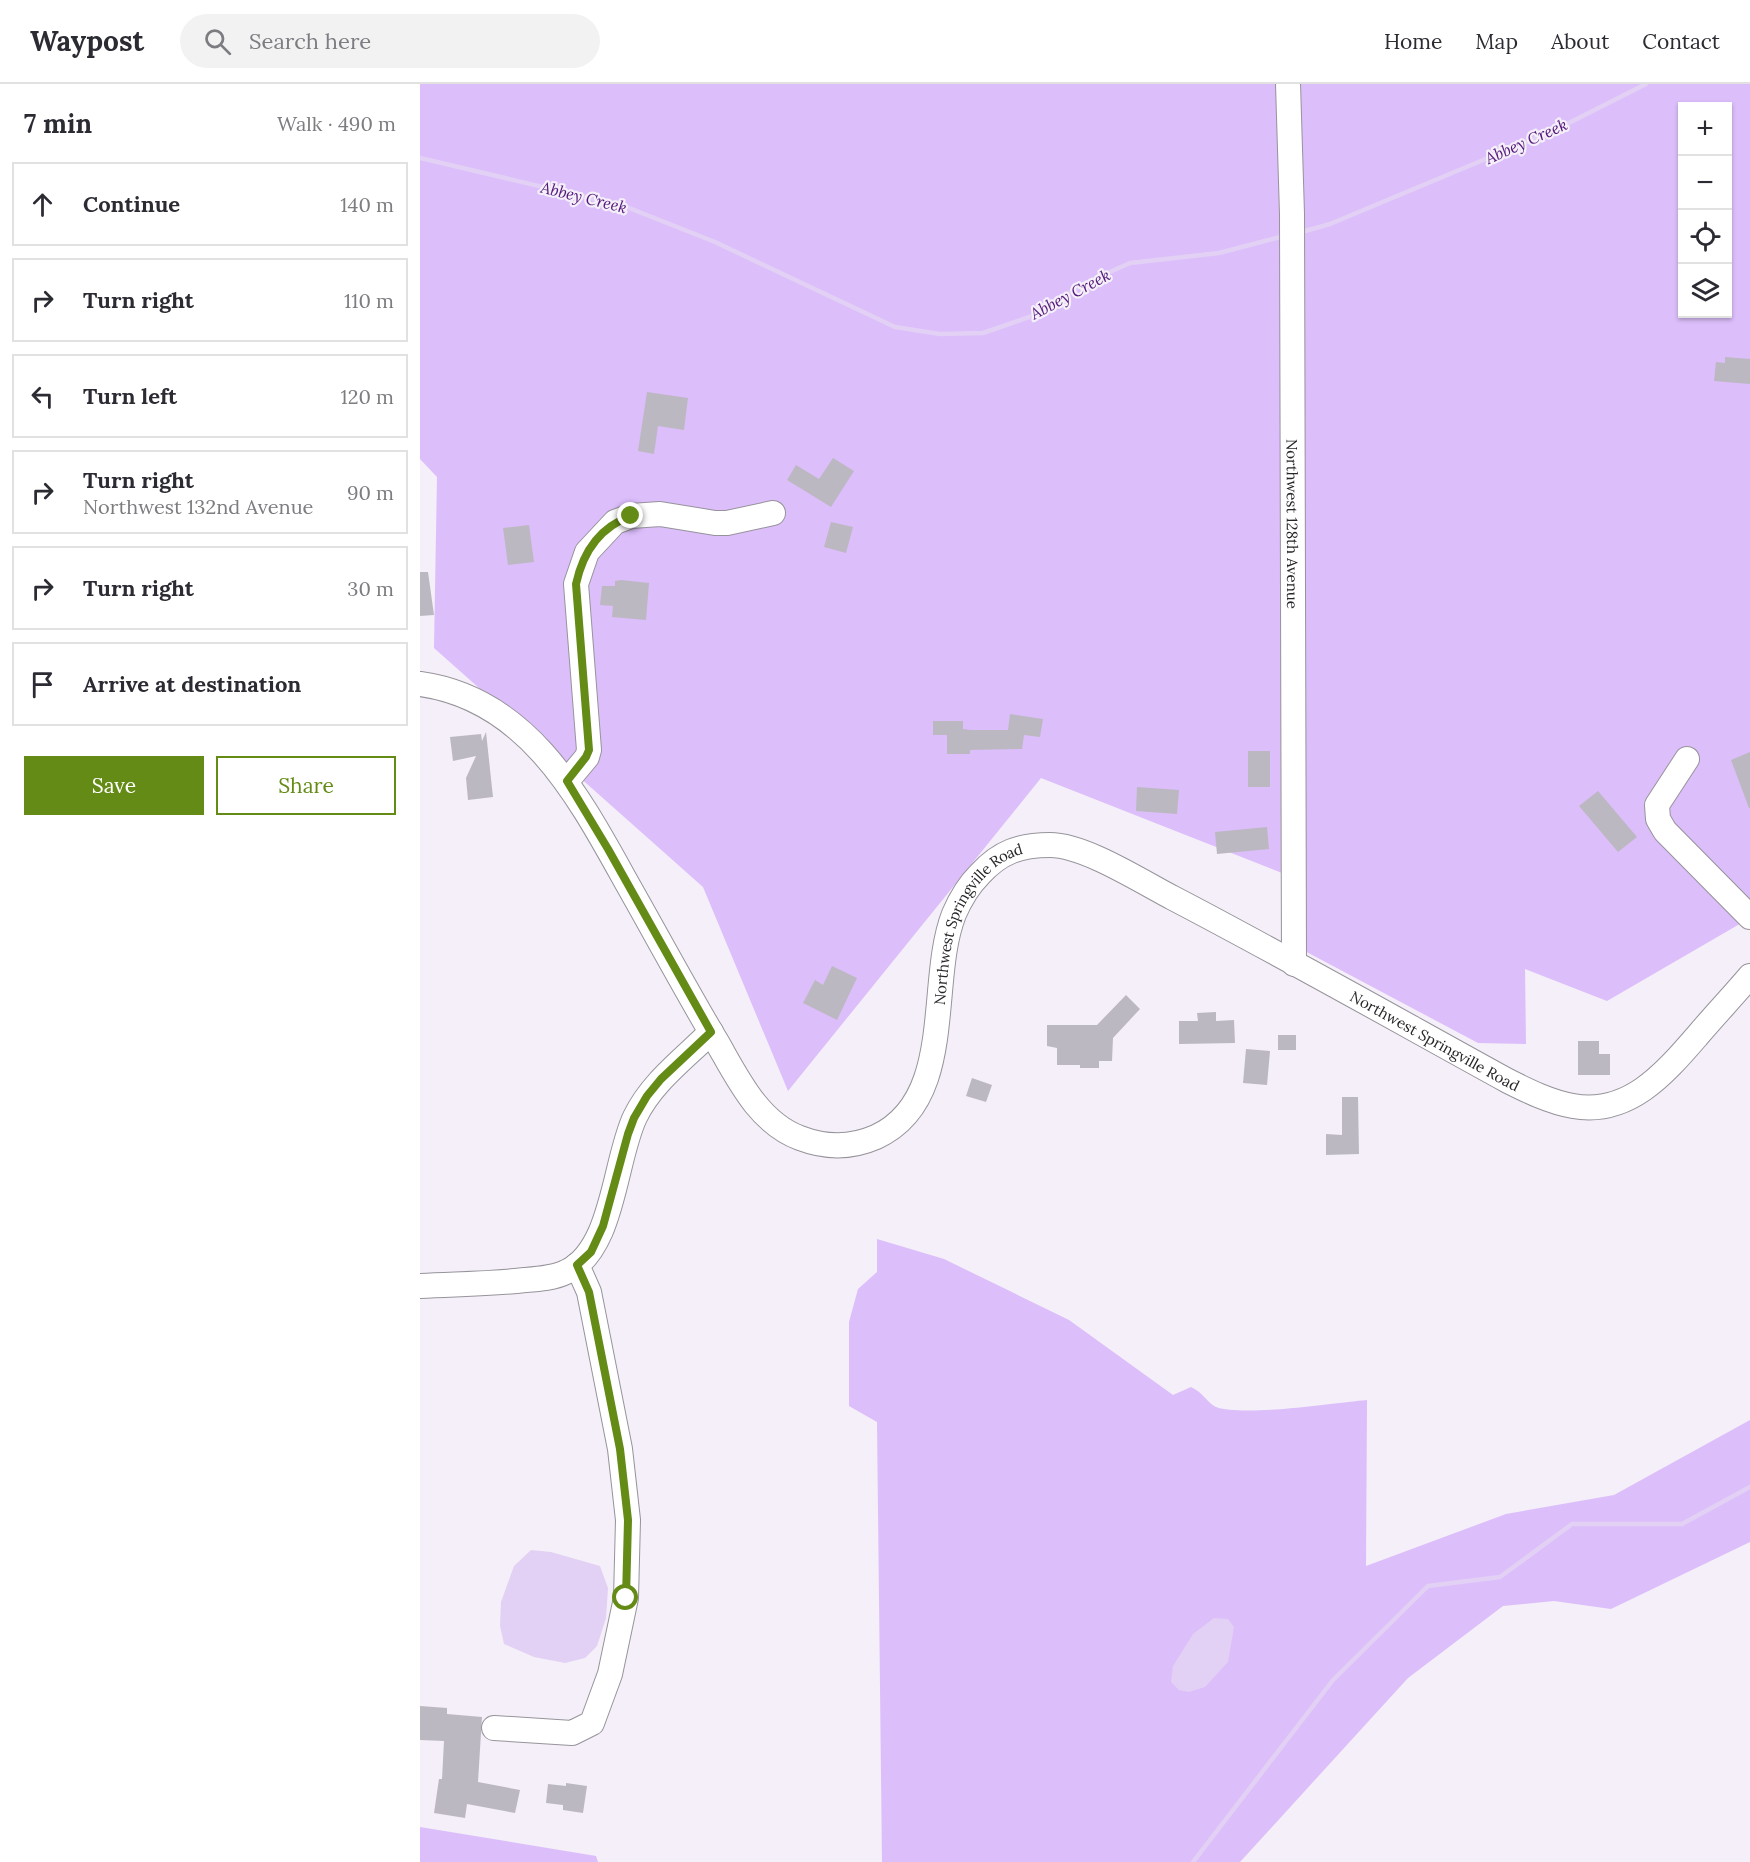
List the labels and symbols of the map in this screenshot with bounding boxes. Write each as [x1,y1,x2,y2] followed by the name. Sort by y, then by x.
[1481,114,1570,168] water label: Abbey Creek
[538,176,629,217] water label: Abbey Creek
[1026,264,1114,324] water label: Abbey Creek
[1283,439,1303,609] street label: Northwest 128th Avenue
[617,502,643,528] route end
[929,839,1025,1006] street label: Northwest Springville Road
[1347,986,1523,1095] street label: Northwest Springville Road
[612,1584,638,1610] route start

